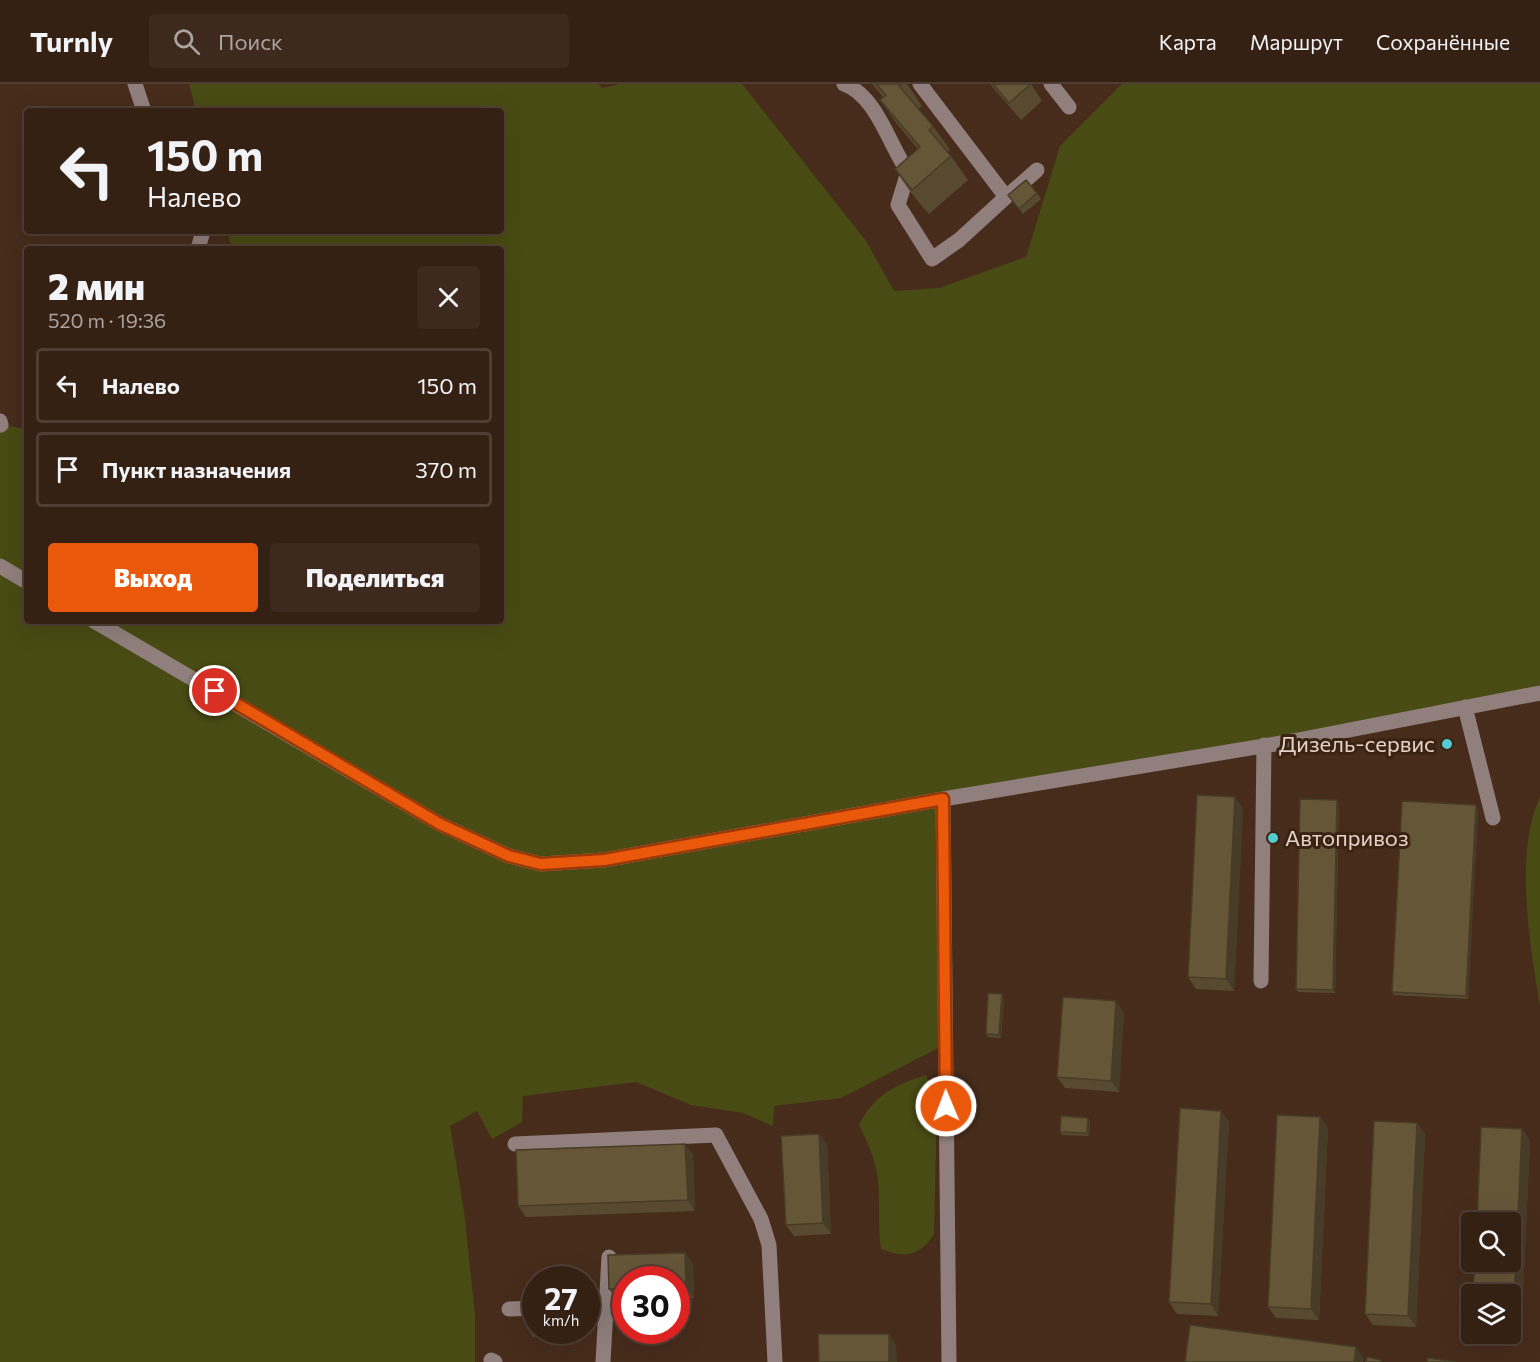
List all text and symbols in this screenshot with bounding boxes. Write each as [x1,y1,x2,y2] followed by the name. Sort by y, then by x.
[149,14,569,68] search box
[30,24,113,58] text: Turnly
[170,25,203,58] icon: search
[218,28,283,55] text: Поиск
[1159,29,1217,54] text: Карта
[1250,29,1343,54] text: Маршрут
[1376,29,1510,54] text: Сохранённые
[147,128,263,180] text: 150 m
[48,132,126,210] icon: left
[147,180,242,213] text: Налево
[48,263,145,307] text: 2 мин
[417,266,480,329] button: close
[48,308,166,332] text: 520 m · 19:36
[51,369,84,402] icon: left
[102,372,180,399] text: Налево
[417,372,477,399] text: 150 m
[51,453,84,486] icon: arrive
[102,456,291,483] text: Пункт назначения
[415,456,477,483] text: 370 m
[48,543,258,612] button: Выход
[270,543,480,612] button: Поделиться
[189,665,240,716] pin
[198,674,231,707] icon: arrive
[1279,730,1435,757] place label: Дизель-сервис
[1440,737,1454,751] marker: Дизель-сервис
[1285,824,1409,851] place label: Автопривоз
[1266,831,1280,845] marker: Автопривоз
[914,1074,978,1138] position arrow
[1461,1212,1521,1344] map controls
[1461,1212,1521,1272] button: search
[612,1266,690,1344] speed limit sign: 30
[544,1279,578,1316] text: 27
[1461,1284,1521,1344] button: layers
[543,1311,579,1329] text: km/h

